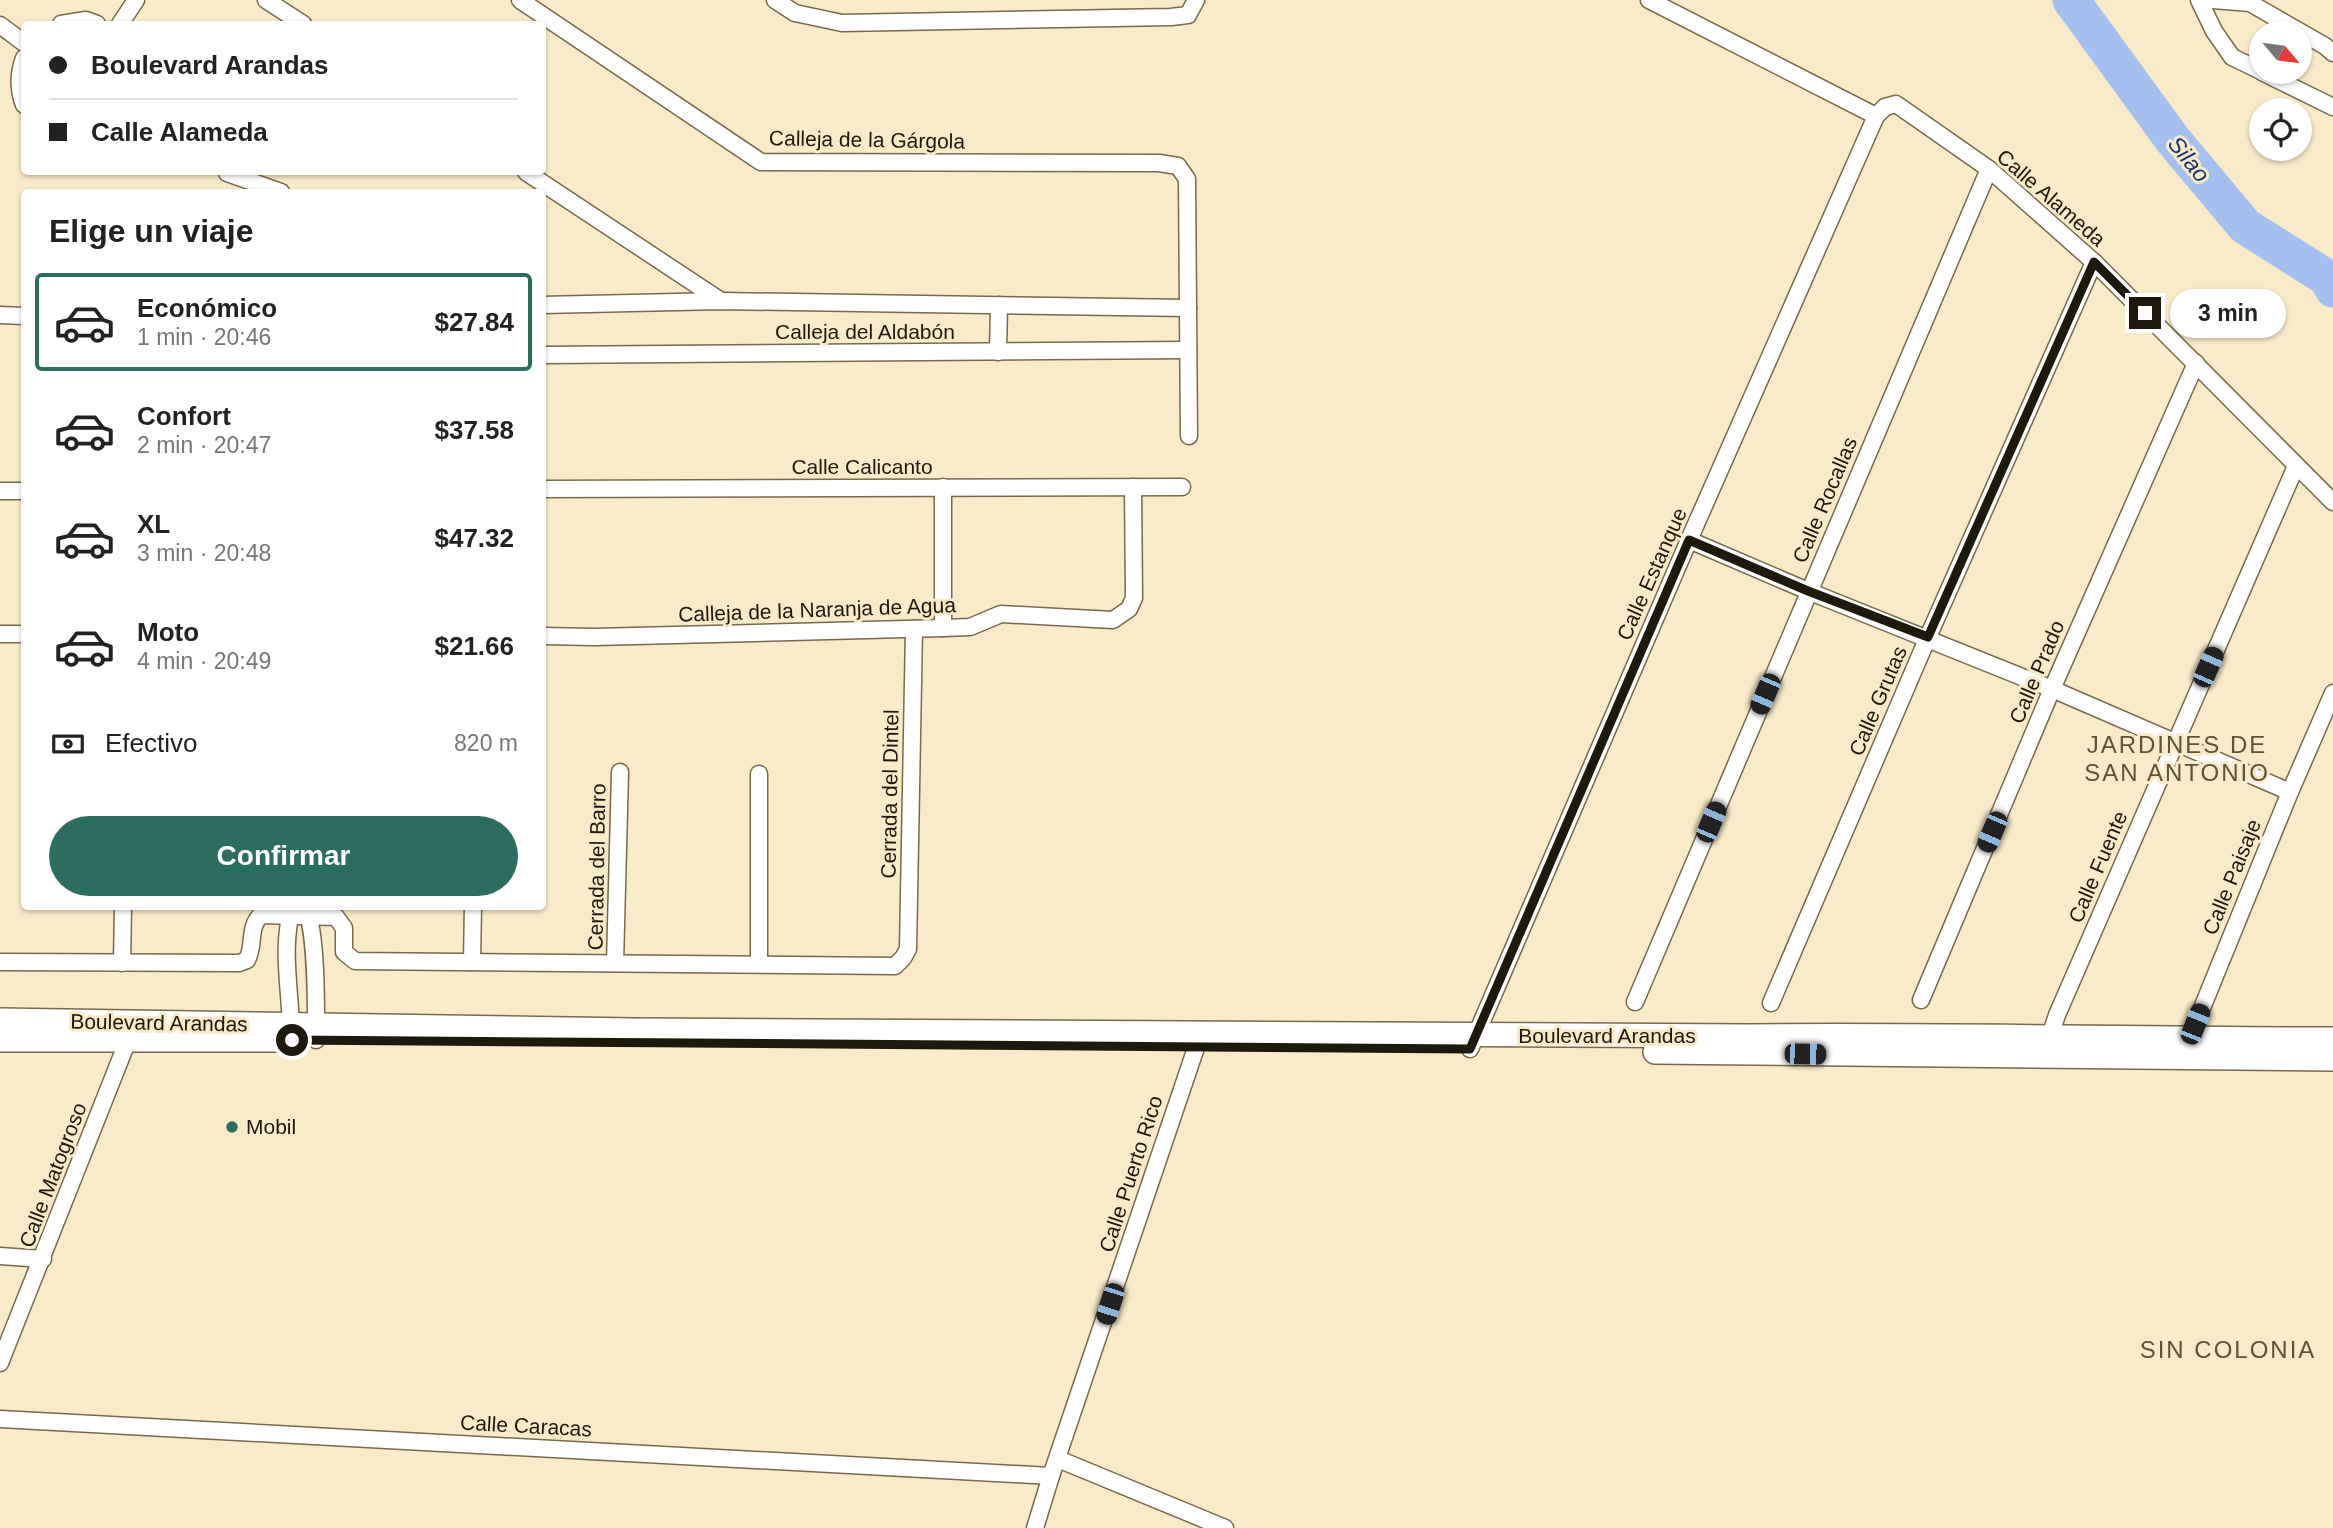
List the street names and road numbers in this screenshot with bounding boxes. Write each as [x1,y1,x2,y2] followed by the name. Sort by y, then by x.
[769,126,966,153] street label: Calleja de la Gárgola
[1993,145,2110,251] street label: Calle Alameda
[775,320,955,343] street label: Calleja del Aldabón
[1788,434,1861,566] street label: Calle Rocallas
[791,455,933,478] street label: Calle Calicanto
[1612,504,1691,644] street label: Calle Estanque
[678,593,957,626] street label: Calleja de la Naranja de Agua
[2005,617,2069,727] street label: Calle Prado
[1844,643,1911,759] street label: Calle Grutas
[877,709,902,879] street label: Cerrada del Dintel
[584,783,609,951] street label: Cerrada del Barro
[2064,808,2131,926] street label: Calle Fuente
[2198,816,2265,938] street label: Calle Paisaje
[70,1009,248,1036] street label: Boulevard Arandas
[1518,1024,1696,1047] street label: Boulevard Arandas
[1094,1093,1167,1255] street label: Calle Puerto Rico
[14,1099,91,1250] street label: Calle Matogroso
[460,1411,592,1440] street label: Calle Caracas

